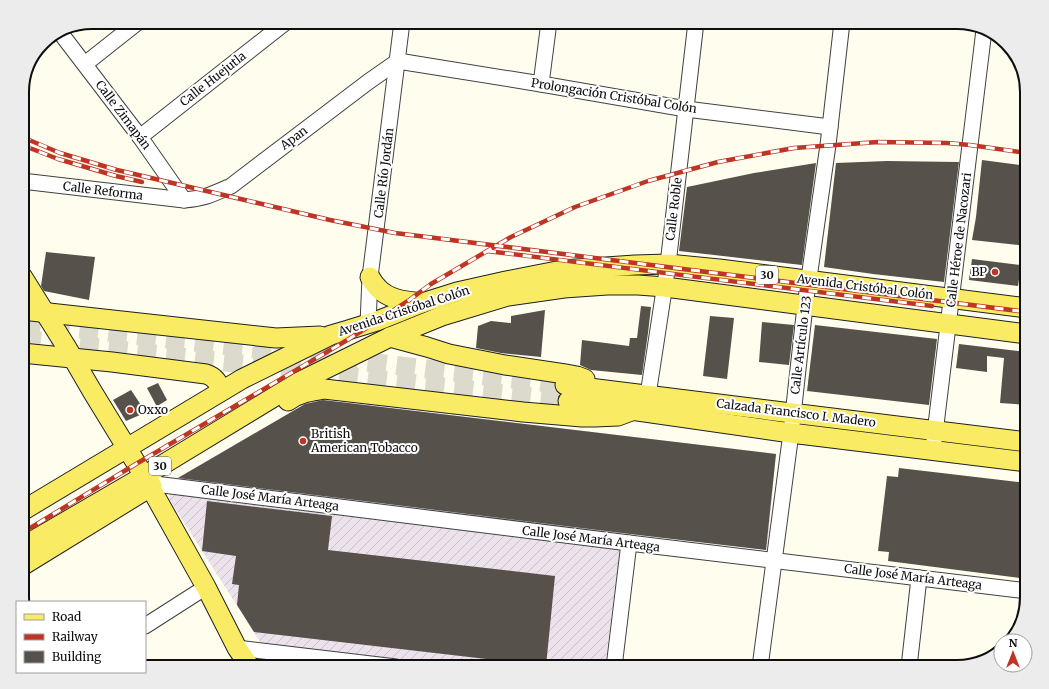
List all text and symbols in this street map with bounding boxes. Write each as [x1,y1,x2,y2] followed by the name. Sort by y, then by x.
[177,48,249,109] street label: Calle Huejutla
[530,75,698,116] street label: Prolongación Cristóbal Colón
[93,77,154,152] street label: Calle Zimapán
[276,123,310,153] street label: Apan
[371,127,396,219] street label: Calle Río Jordán
[943,172,974,308] street label: Calle Héroe de Nacozari
[662,177,685,241] street label: Calle Roble
[62,178,145,203] street label: Calle Reforma
[971,264,987,279] place label: BP
[756,266,778,284] road number: 30
[990,267,1000,277] marker: BP
[795,271,934,302] street label: Avenida Cristóbal Colón
[335,282,471,339] street label: Avenida Cristóbal Colón
[787,295,814,395] street label: Calle Artículo 123
[716,395,877,430] street label: Calzada Francisco I. Madero
[138,402,168,417] place label: Oxxo
[125,405,135,415] marker: Oxxo
[310,426,418,455] place label: British American Tobacco
[298,436,308,446] marker: British American Tobacco
[149,457,171,475] road number: 30
[200,482,340,513] street label: Calle José María Arteaga
[521,523,661,554] street label: Calle José María Arteaga
[843,561,983,592] street label: Calle José María Arteaga
[16,601,146,673] legend
[52,609,81,624] text: Road
[52,629,98,644] text: Railway
[993,633,1033,673] north arrow
[1009,636,1018,650] text: N
[52,649,102,664] text: Building

